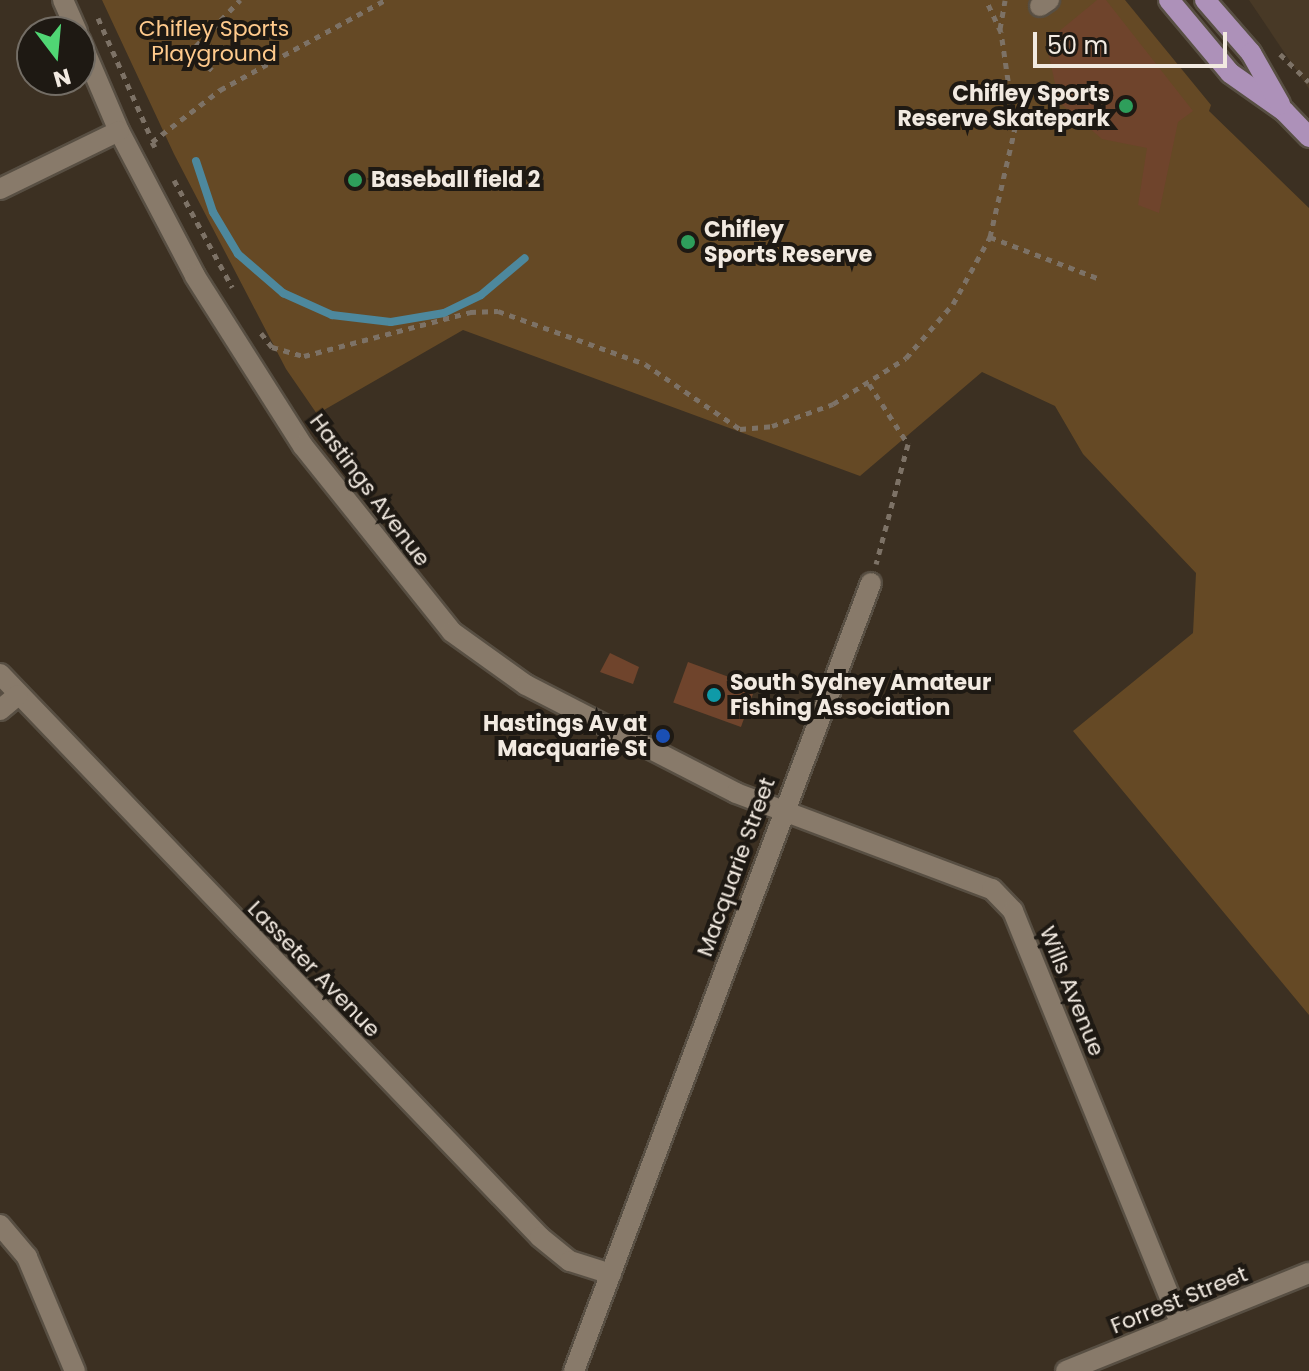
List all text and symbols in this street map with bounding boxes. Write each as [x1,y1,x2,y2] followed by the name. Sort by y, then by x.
[139,15,289,66] park label: Chifley Sports Playground
[16,16,96,96] north arrow
[1037,16,1231,66] scale bar
[1047,29,1108,62] text: 50 m
[50,60,74,95] text: N
[897,80,1110,132] place label: Chifley Sports Reserve Skatepark
[1117,97,1135,115] marker: Chifley Sports Reserve Skatepark
[371,167,540,193] place label: Baseball field 2
[346,171,364,189] marker: Baseball field 2
[704,216,872,268] place label: Chifley Sports Reserve
[679,233,697,251] marker: Chifley Sports Reserve
[304,409,436,571] street label: Hastings Avenue
[730,669,991,720] place label: South Sydney Amateur Fishing Association
[705,686,723,704] marker: South Sydney Amateur Fishing Association
[483,710,647,762] place label: Hastings Av at Macquarie St
[654,727,672,745] marker: Hastings Av at Macquarie St
[691,774,781,960] street label: Macquarie Street
[242,895,386,1043] street label: Lasseter Avenue
[1034,922,1110,1060] street label: Wills Avenue
[1107,1261,1251,1339] street label: Forrest Street

